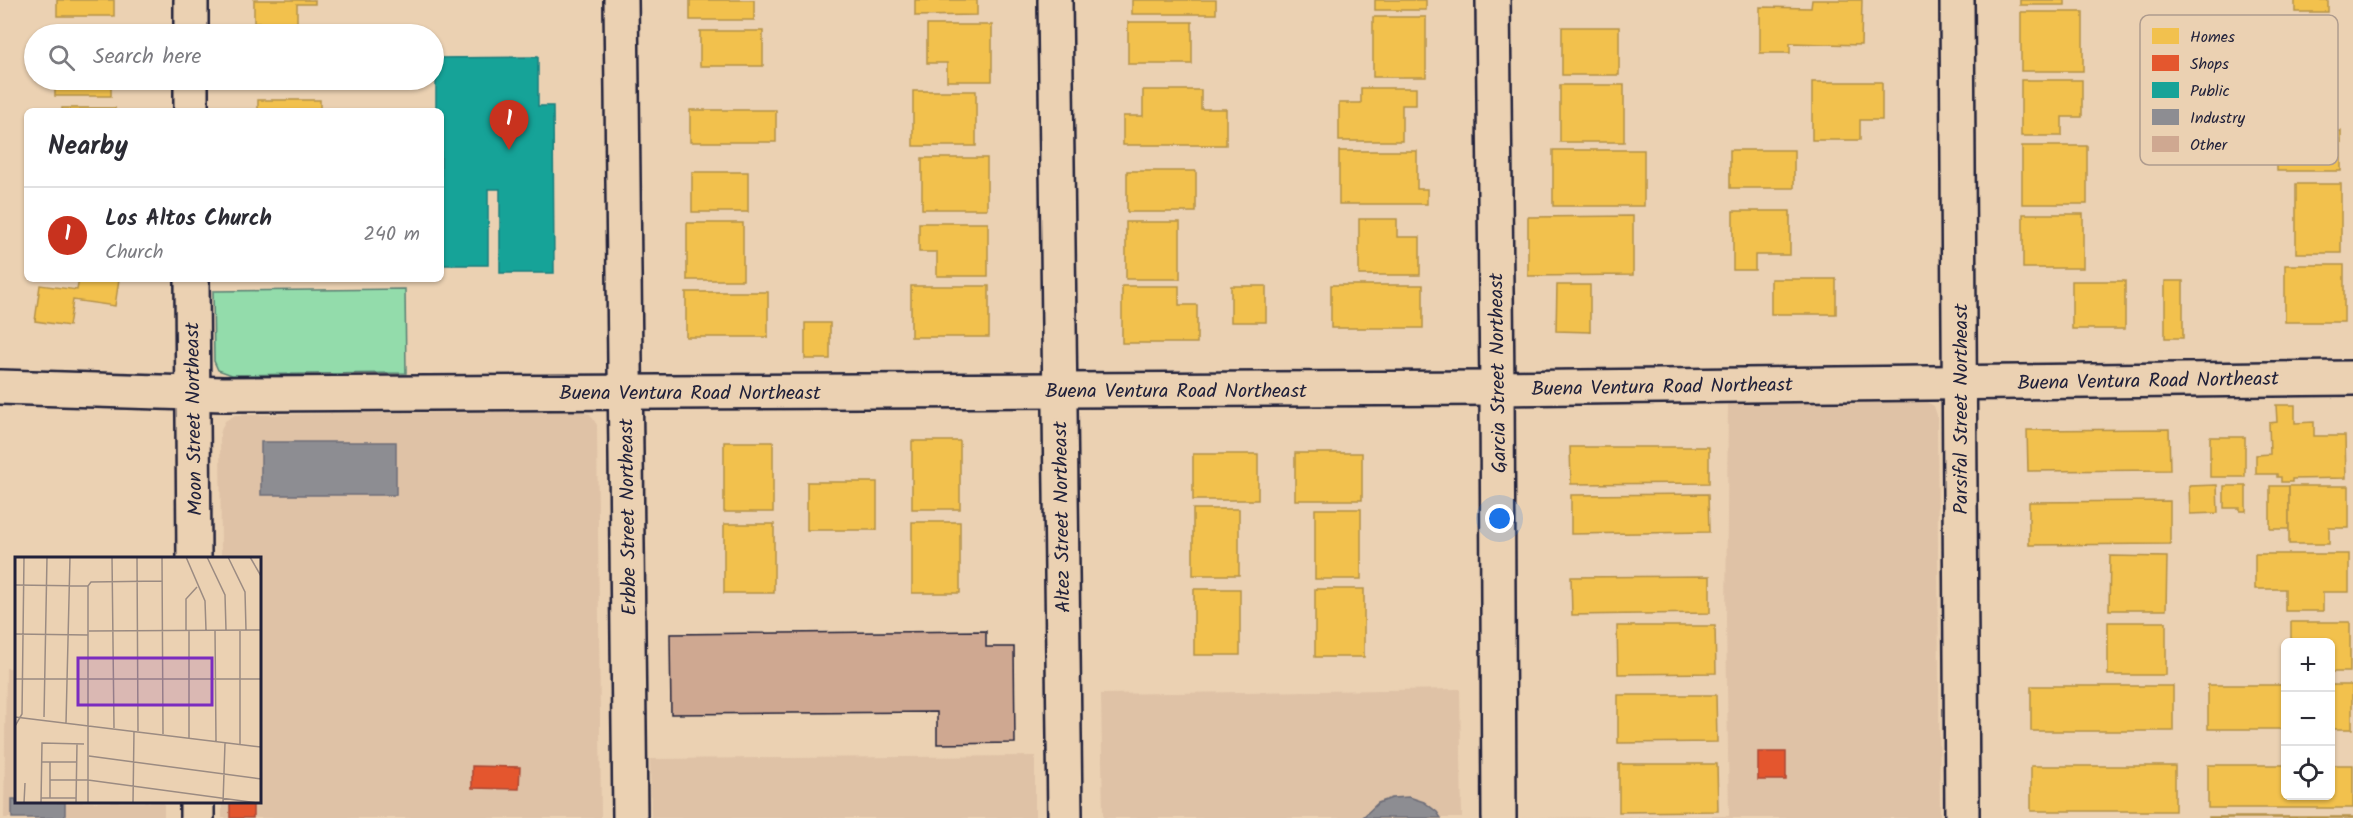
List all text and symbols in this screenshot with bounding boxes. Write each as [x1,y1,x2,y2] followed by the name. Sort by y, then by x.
[2140,15,2338,165] legend
[24,24,444,90] search box
[2190,25,2235,50] text: Homes
[93,40,201,75] text: Search here
[45,41,78,74] icon: search
[2190,52,2229,77] text: Shops
[2190,79,2230,104] text: Public
[490,100,528,150] pin: 1
[2190,106,2245,131] text: Industry
[48,126,128,168] text: Nearby
[2190,133,2229,158] text: Other
[105,202,272,237] text: Los Altos Church
[64,219,71,251] text: 1
[363,219,420,251] text: 240 m
[105,237,164,269] text: Church
[1481,272,1517,473] street label: Garcia Street Northeast
[1946,303,1978,515] street label: Parsifal Street Northeast
[177,322,213,516] street label: Moon Street Northeast
[2017,364,2279,400] street label: Buena Ventura Road Northeast
[1531,370,1793,406] street label: Buena Ventura Road Northeast
[1045,376,1307,408] street label: Buena Ventura Road Northeast
[559,378,821,410] street label: Buena Ventura Road Northeast
[611,418,647,616] street label: Erbbe Street Northeast
[1045,421,1081,613] street label: Altez Street Northeast
[1485,504,1514,533] your location
[15,557,261,803] inset map
[2281,638,2335,800] map controls
[2281,638,2335,692] button: +
[2281,692,2335,746] button: −
[2281,746,2335,800] button: locate

